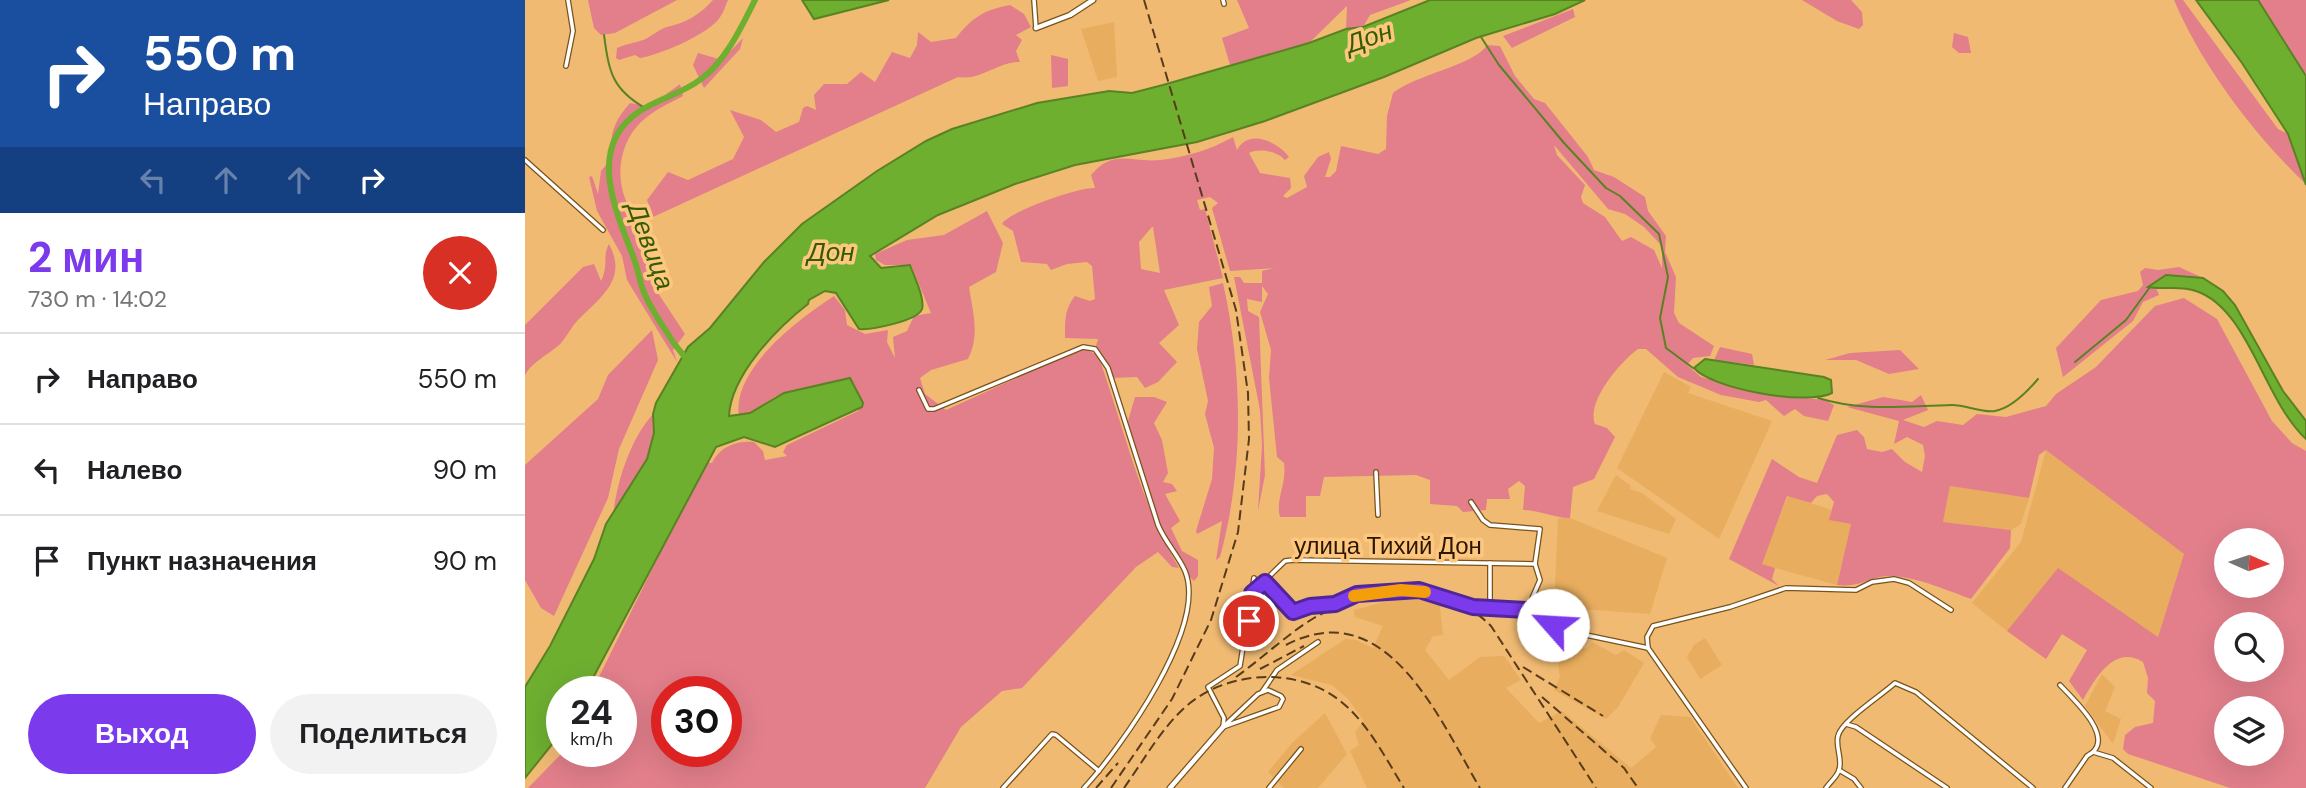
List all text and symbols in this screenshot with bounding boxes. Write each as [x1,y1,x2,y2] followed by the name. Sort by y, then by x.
[1338,13,1397,62] water label: Дон
[143,21,296,85] text: 550 m
[28,28,119,119] icon: right
[143,83,271,125] text: Направо
[134,161,172,199] icon: left
[207,161,245,199] icon: ahead
[280,161,318,199] icon: ahead
[353,161,391,199] icon: right
[619,195,682,294] water label: Девица
[28,230,144,285] text: 2 мин
[804,235,855,269] water label: Дон
[423,236,497,310] button: close
[28,284,167,314] text: 730 m · 14:02
[28,360,66,398] icon: right
[87,362,198,396] text: Направо
[417,362,497,396] text: 550 m
[28,451,66,489] icon: left
[87,453,182,487] text: Налево
[433,453,497,487] text: 90 m
[2214,528,2284,598] north arrow
[2214,528,2284,766] map controls
[1294,530,1482,561] street label: улица Тихий Дон
[28,542,66,580] icon: arrive
[87,544,317,578] text: Пункт назначения
[433,544,497,578] text: 90 m
[1516,588,1590,662] position arrow
[1219,591,1279,651] pin
[1230,602,1268,640] icon: arrive
[2214,612,2284,682] button: search
[651,676,742,767] speed limit sign: 30
[570,689,613,735] text: 24
[28,694,256,774] button: Выход
[270,694,497,774] button: Поделиться
[2214,696,2284,766] button: layers
[570,727,613,751] text: km/h

